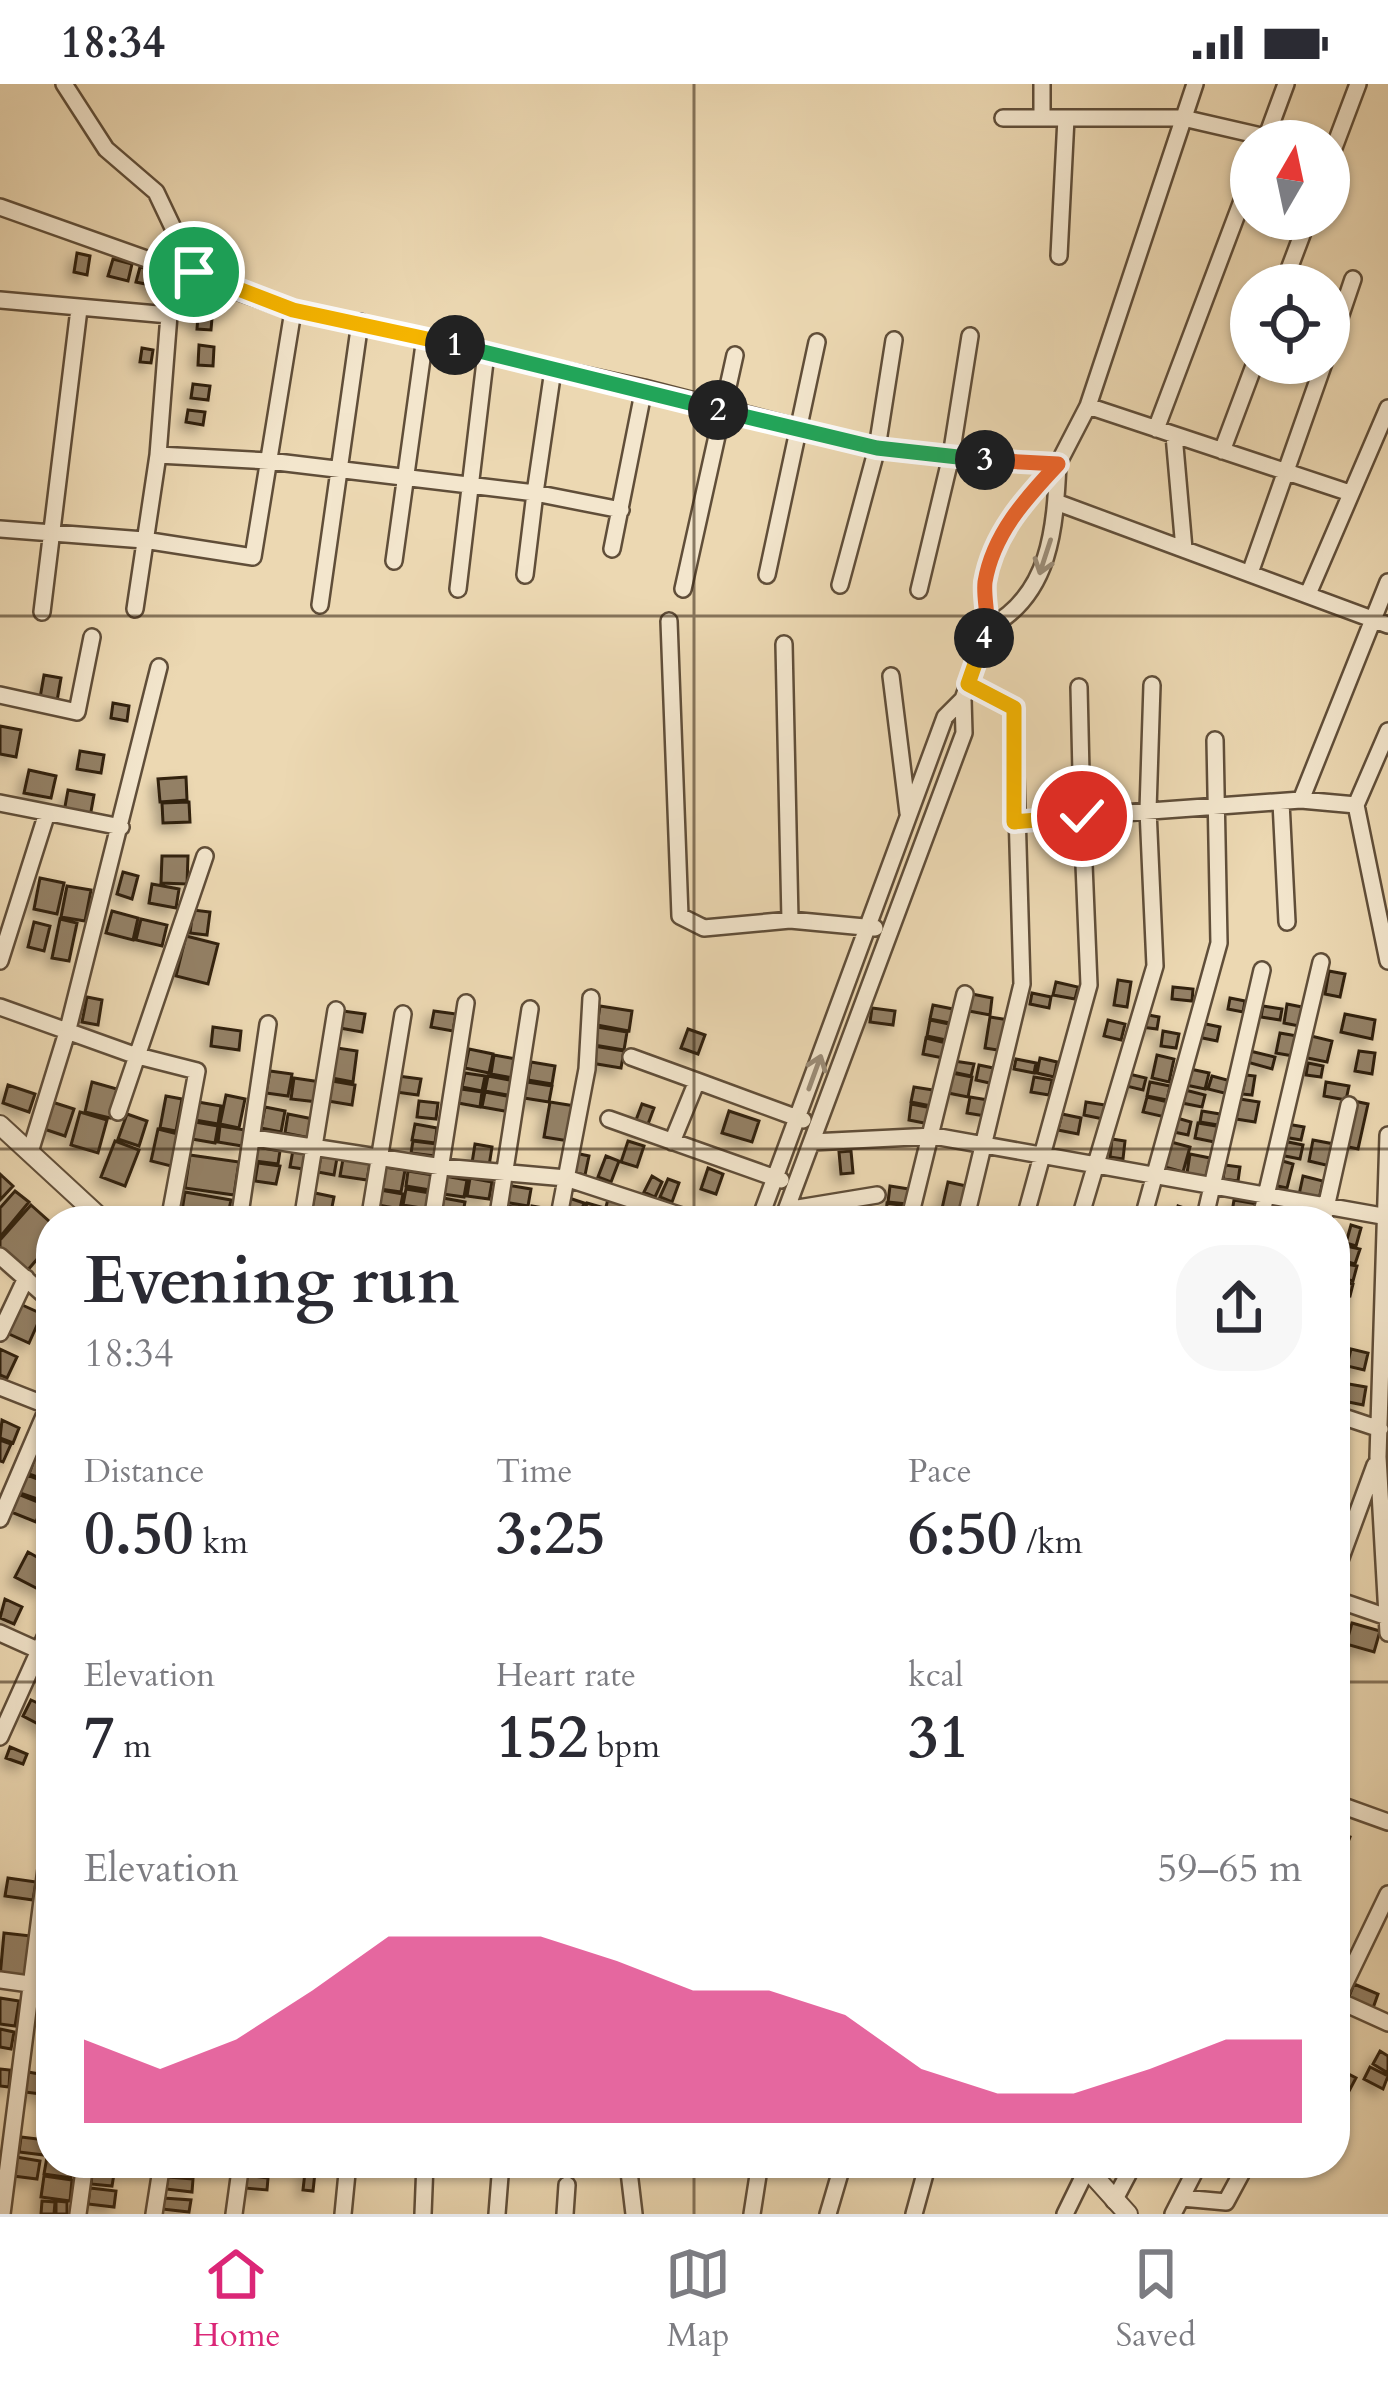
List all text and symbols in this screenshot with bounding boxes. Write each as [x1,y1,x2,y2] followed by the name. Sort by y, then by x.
[60,12,165,73] text: 18:34
[1230,120,1350,240] north arrow
[1230,120,1350,384] map controls
[143,221,245,323] pin
[161,239,227,305] icon: arrive
[1230,264,1350,384] button: locate
[425,315,485,375] pin: 1
[447,322,463,367] text: 1
[688,380,748,440] pin: 2
[710,387,726,432] text: 2
[955,430,1015,490] pin: 3
[977,437,993,482] text: 3
[1033,537,1055,575] one-way arrow
[954,608,1014,668] pin: 4
[976,615,992,660] text: 4
[1031,765,1133,867] pin
[1049,783,1115,849] icon: check
[806,1055,827,1092] one-way arrow
[84,1237,459,1326] text: Evening run
[1176,1245,1302,1371] button: share
[84,1327,174,1380] text: 18:34
[84,1449,205,1494] text: Distance
[496,1449,572,1494] text: Time
[908,1449,972,1494] text: Pace
[84,1494,194,1575] text: 0.50
[496,1494,606,1575] text: 3:25
[908,1494,1018,1575] text: 6:50
[194,1520,248,1565] text: km
[1018,1520,1083,1565] text: /km
[84,1653,215,1698] text: Elevation
[496,1653,636,1698] text: Heart rate
[908,1653,963,1698] text: kcal
[84,1698,115,1779] text: 7
[496,1698,588,1779] text: 152
[908,1698,969,1779] text: 31
[115,1724,152,1769] text: m
[588,1724,660,1769] text: bpm
[84,1842,239,1895] text: Elevation
[1157,1842,1302,1895] text: 59–65 m
[192,2241,281,2358] tab: Home
[665,2241,731,2358] tab: Map
[1116,2241,1196,2358] tab: Saved

